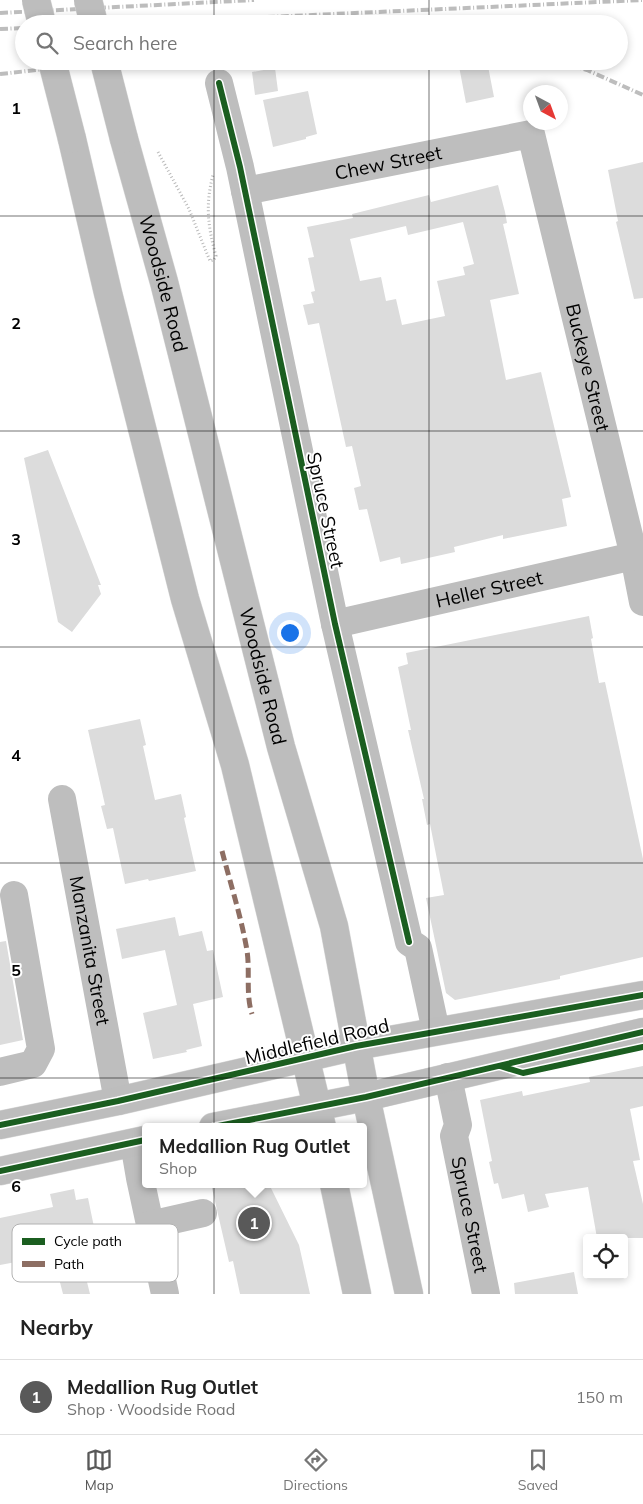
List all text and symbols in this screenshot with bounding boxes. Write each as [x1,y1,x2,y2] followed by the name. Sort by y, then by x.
[15,15,628,70] search box
[33,29,61,57] icon: search
[73,31,177,55] text: Search here
[523,85,568,130] north arrow
[11,98,21,118] text: 1
[333,140,444,185] street label: Chew Street
[134,213,193,354] street label: Woodside Road
[561,301,615,434] street label: Buckeye Street
[11,313,21,333] text: 2
[302,450,350,571] street label: Spruce Street
[11,529,21,549] text: 3
[433,565,545,613] street label: Heller Street
[234,605,292,747] street label: Woodside Road
[277,620,303,646] your location
[11,745,21,765] text: 4
[64,874,116,1027] street label: Manzanita Street
[11,960,21,980] text: 5
[243,1013,391,1069] street label: Middlefield Road
[142,1123,367,1188] popup
[159,1134,350,1158] text: Medallion Rug Outlet
[446,1154,493,1275] street label: Spruce Street
[159,1158,197,1178] text: Shop
[11,1176,21,1196] text: 6
[238,1204,270,1242] pin: 1
[12,1224,178,1282] legend
[54,1232,122,1250] text: Cycle path
[583,1234,628,1279] map controls
[583,1234,628,1279] button: locate
[54,1255,84,1273] text: Path
[20,1314,93,1340] text: Nearby
[67,1375,258,1399] text: Medallion Rug Outlet
[31,1387,41,1407] text: 1
[576,1387,623,1407] text: 150 m
[67,1399,235,1419] text: Shop · Woodside Road
[85,1446,114,1494] tab: Map
[283,1446,348,1494] tab: Directions
[518,1446,558,1494] tab: Saved

